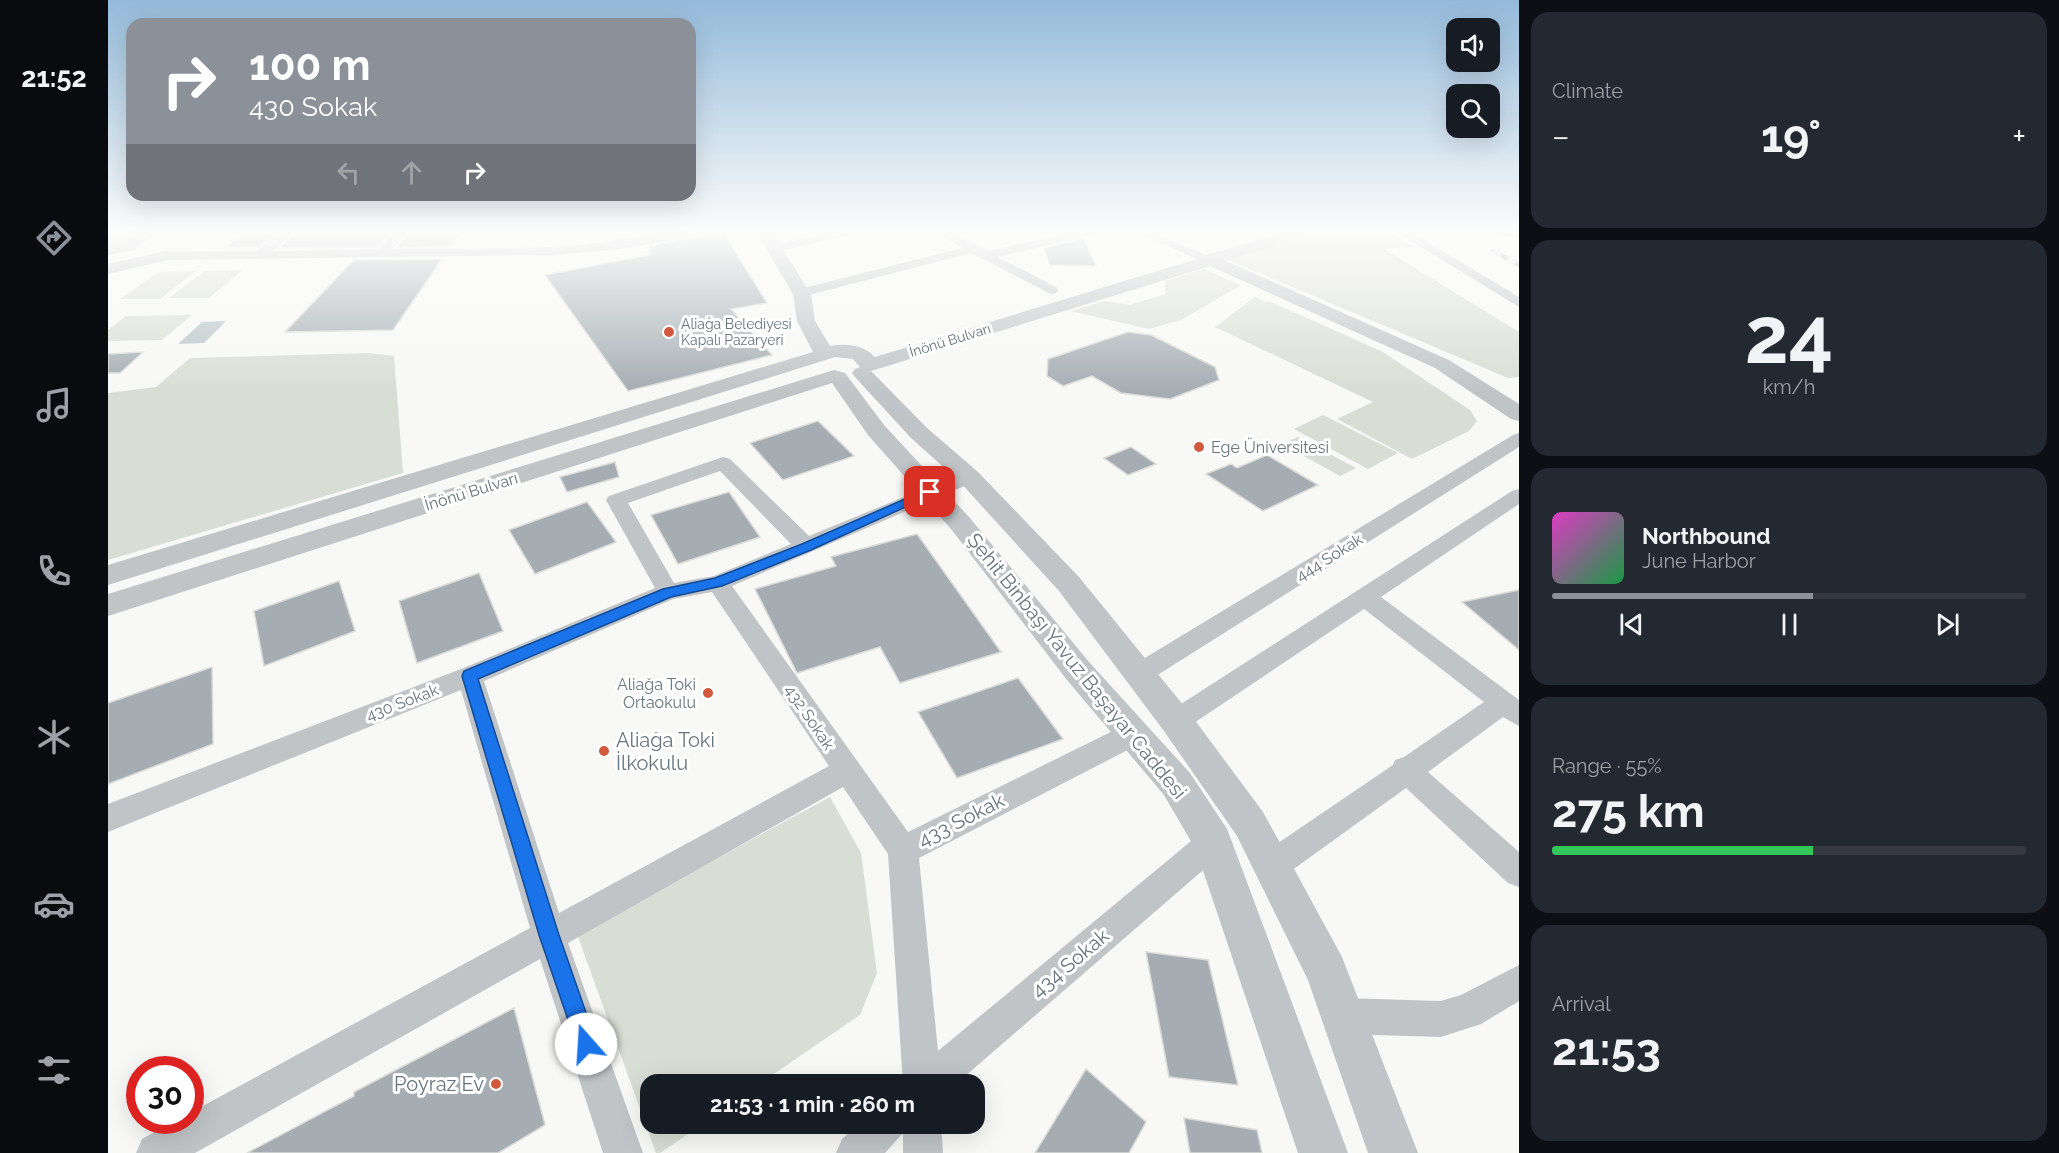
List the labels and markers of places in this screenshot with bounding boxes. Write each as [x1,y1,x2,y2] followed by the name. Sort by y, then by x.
[681,316,792,348] place label: Aliağa Belediyesi Kapalı Pazaryeri
[662,325,676,339] marker: Aliağa Belediyesi Kapalı Pazaryeri
[1211,437,1329,457] place label: Ege Üniversitesi
[1192,440,1206,454] marker: Ege Üniversitesi
[904,466,955,517] pin
[617,675,696,712] place label: Aliağa Toki Ortaokulu
[701,686,715,700] marker: Aliağa Toki Ortaokulu
[616,728,715,775] place label: Aliağa Toki İlkokulu
[597,744,611,758] marker: Aliağa Toki İlkokulu
[394,1072,484,1096] place label: Poyraz Ev
[489,1077,503,1091] marker: Poyraz Ev

